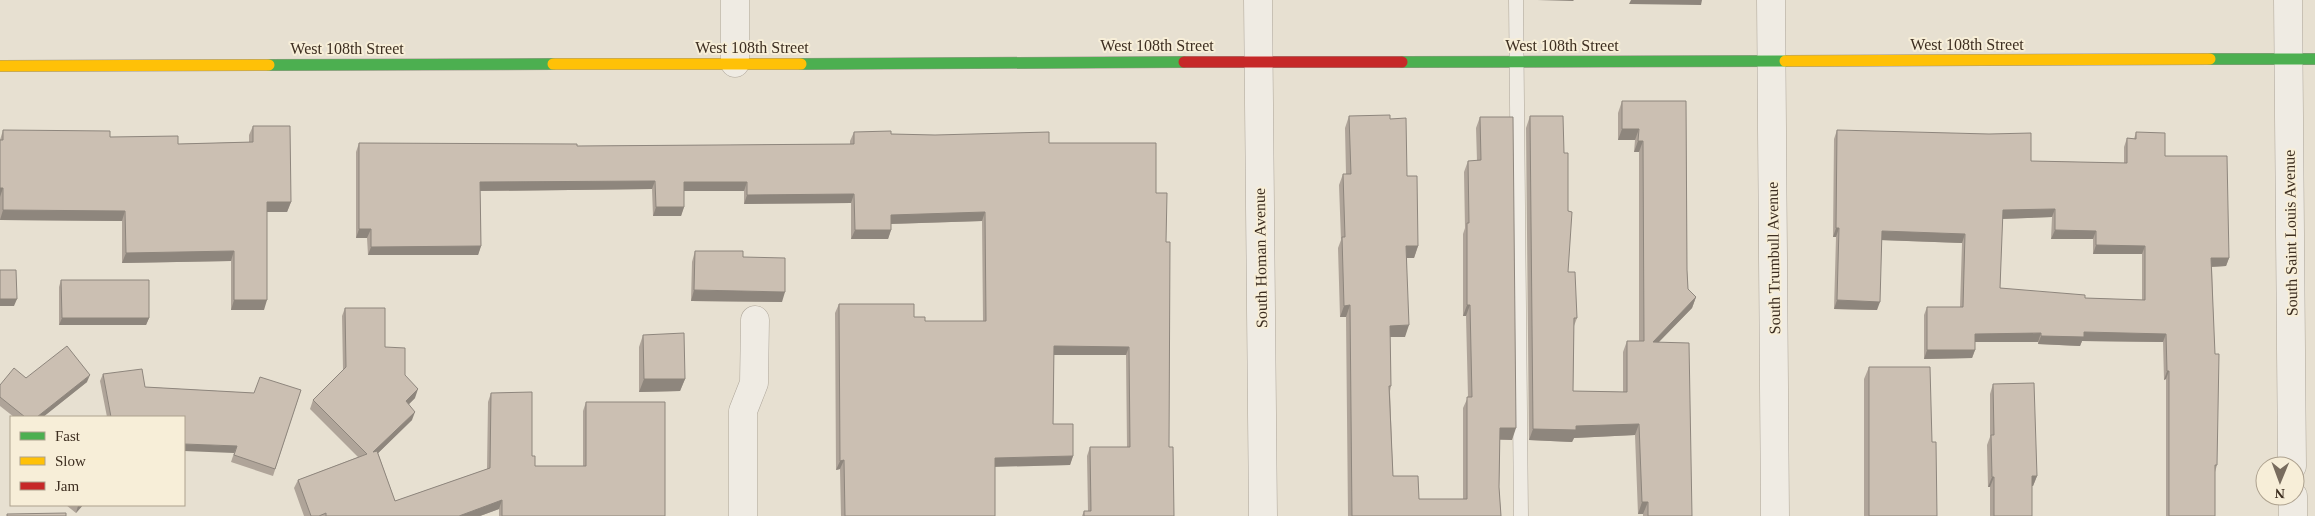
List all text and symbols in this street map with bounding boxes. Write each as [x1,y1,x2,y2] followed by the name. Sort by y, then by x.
[1910,36,2024,53] street label: West 108th Street
[1100,37,1214,54] street label: West 108th Street
[1505,37,1619,54] street label: West 108th Street
[695,39,809,56] street label: West 108th Street
[290,40,404,57] street label: West 108th Street
[2281,150,2300,316] street label: South Saint Louis Avenue
[1764,182,1783,334] street label: South Trumbull Avenue
[1251,188,1270,328] street label: South Homan Avenue
[10,416,185,506] legend
[55,428,81,444] text: Fast
[55,453,86,469] text: Slow
[2255,456,2305,506] north arrow
[55,478,79,494] text: Jam
[2275,486,2285,501] text: N

